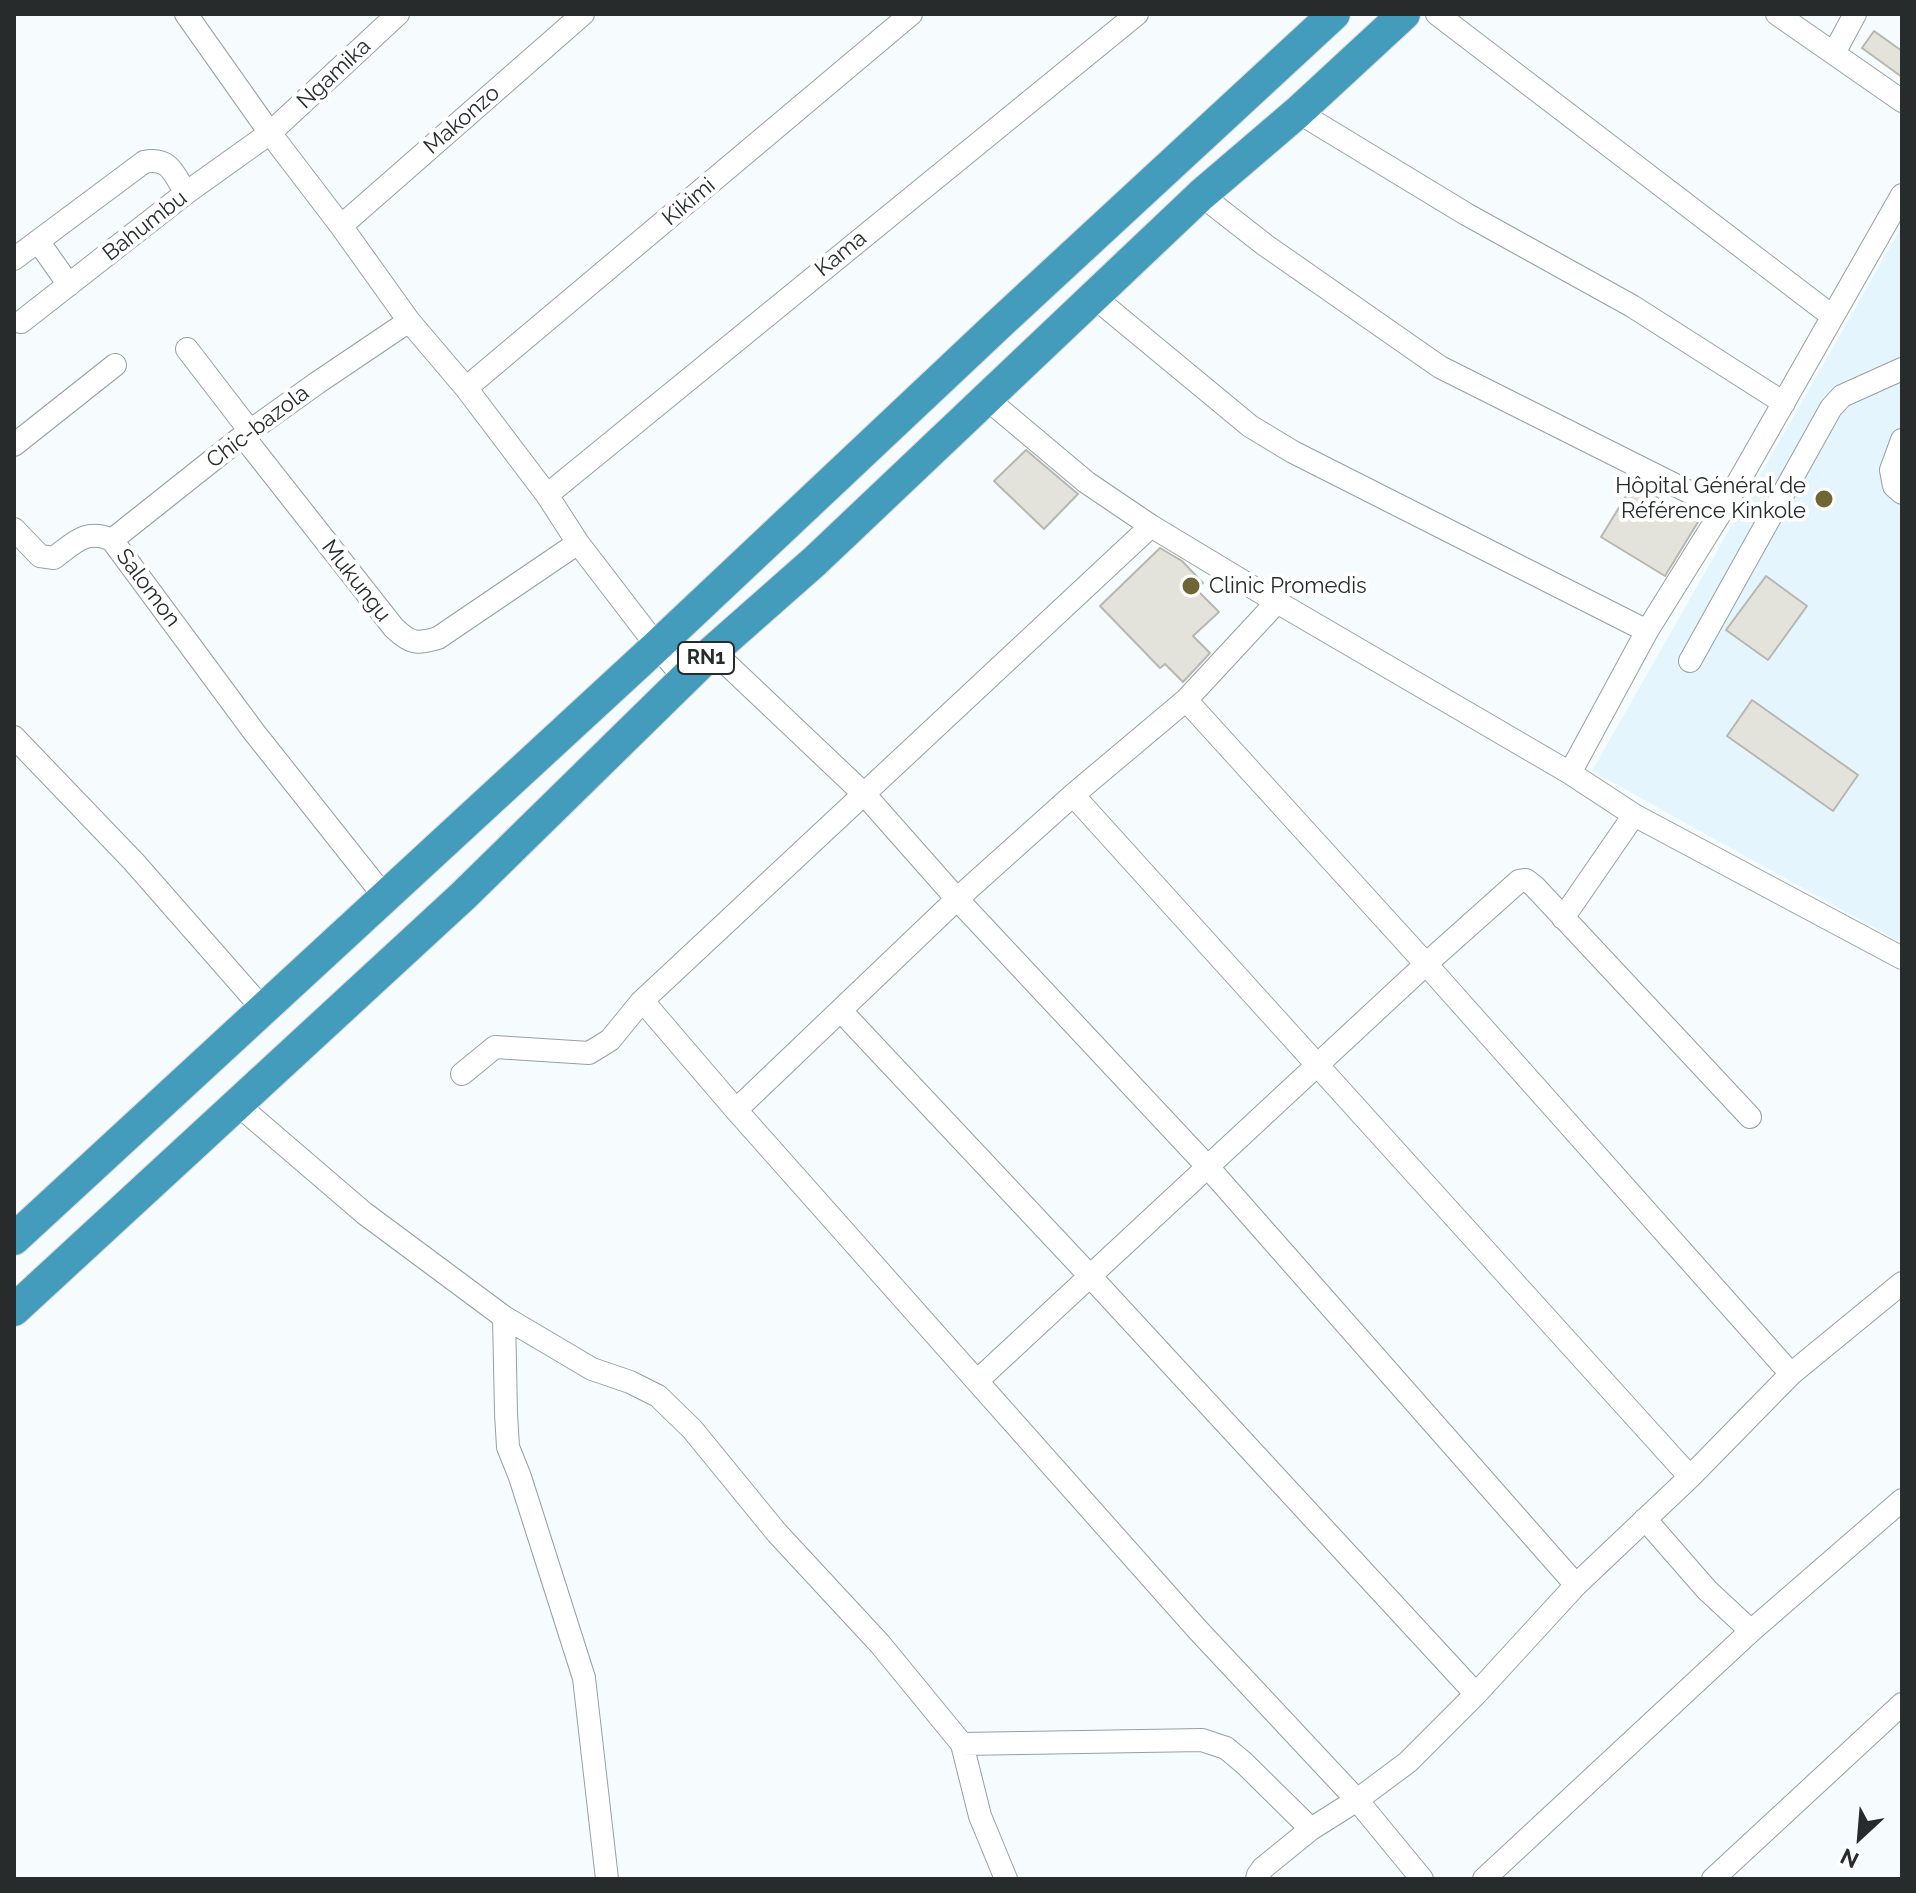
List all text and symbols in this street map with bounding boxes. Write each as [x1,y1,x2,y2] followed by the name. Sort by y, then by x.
[292,33,376,115] street label: Ngamika
[419,80,505,160] street label: Makonzo
[657,172,721,232] street label: Kikimi
[98,185,192,267] street label: Bahumbu
[810,225,872,283] street label: Kama
[202,380,314,474] street label: Chic-bazola
[1615,473,1806,524] place label: Hôpital Général de Référence Kinkole
[1813,488,1835,510] marker: Hôpital Général de Référence Kinkole
[316,535,396,627] street label: Mukungu
[110,544,186,632] street label: Salomon
[1209,573,1367,599] place label: Clinic Promedis
[1180,575,1202,597] marker: Clinic Promedis
[678,642,734,674] road number: RN1
[1820,1797,1900,1877] north arrow
[1836,1843,1863,1874] text: N

